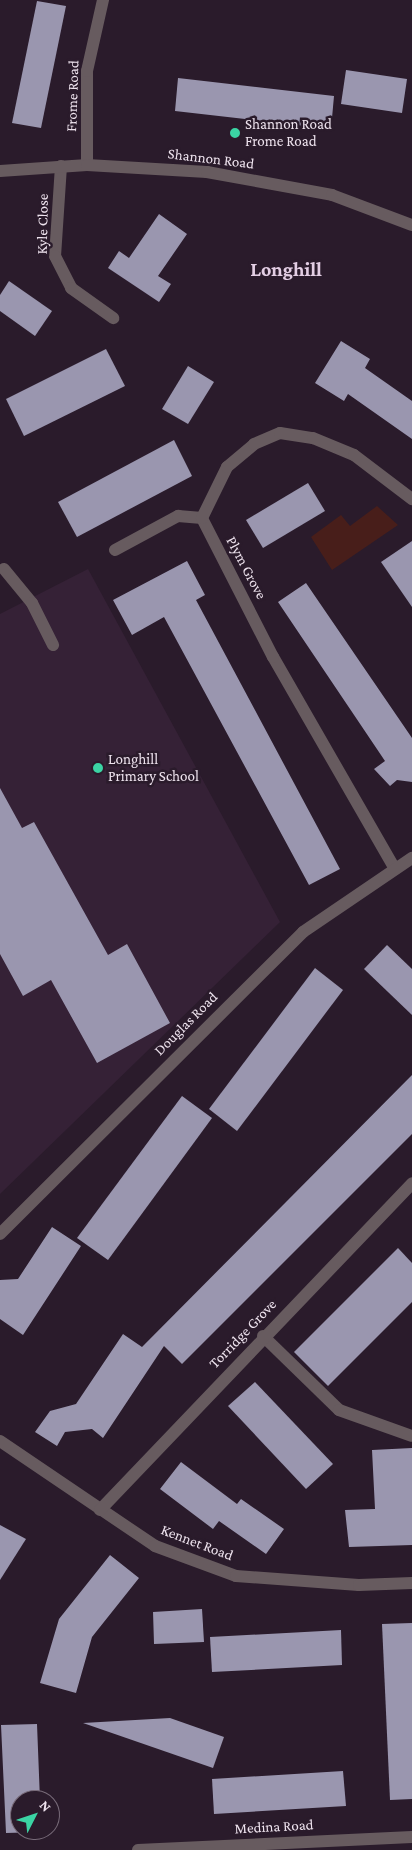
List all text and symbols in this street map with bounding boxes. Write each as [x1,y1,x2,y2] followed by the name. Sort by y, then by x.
[63,60,83,132] street label: Frome Road
[245,115,332,150] place label: Shannon Road Frome Road
[229,127,241,139] marker: Shannon Road Frome Road
[167,145,255,173] street label: Shannon Road
[33,193,53,255] street label: Kyle Close
[250,257,322,281] district label: Longhill
[222,534,270,602] street label: Plym Grove
[108,750,199,785] place label: Longhill Primary School
[92,762,104,774] marker: Longhill Primary School
[150,988,222,1060] street label: Douglas Road
[205,1296,281,1372] street label: Torridge Grove
[158,1521,236,1565] street label: Kennet Road
[10,1790,60,1840] north arrow
[36,1797,55,1815] text: N
[234,1816,314,1838] street label: Medina Road

